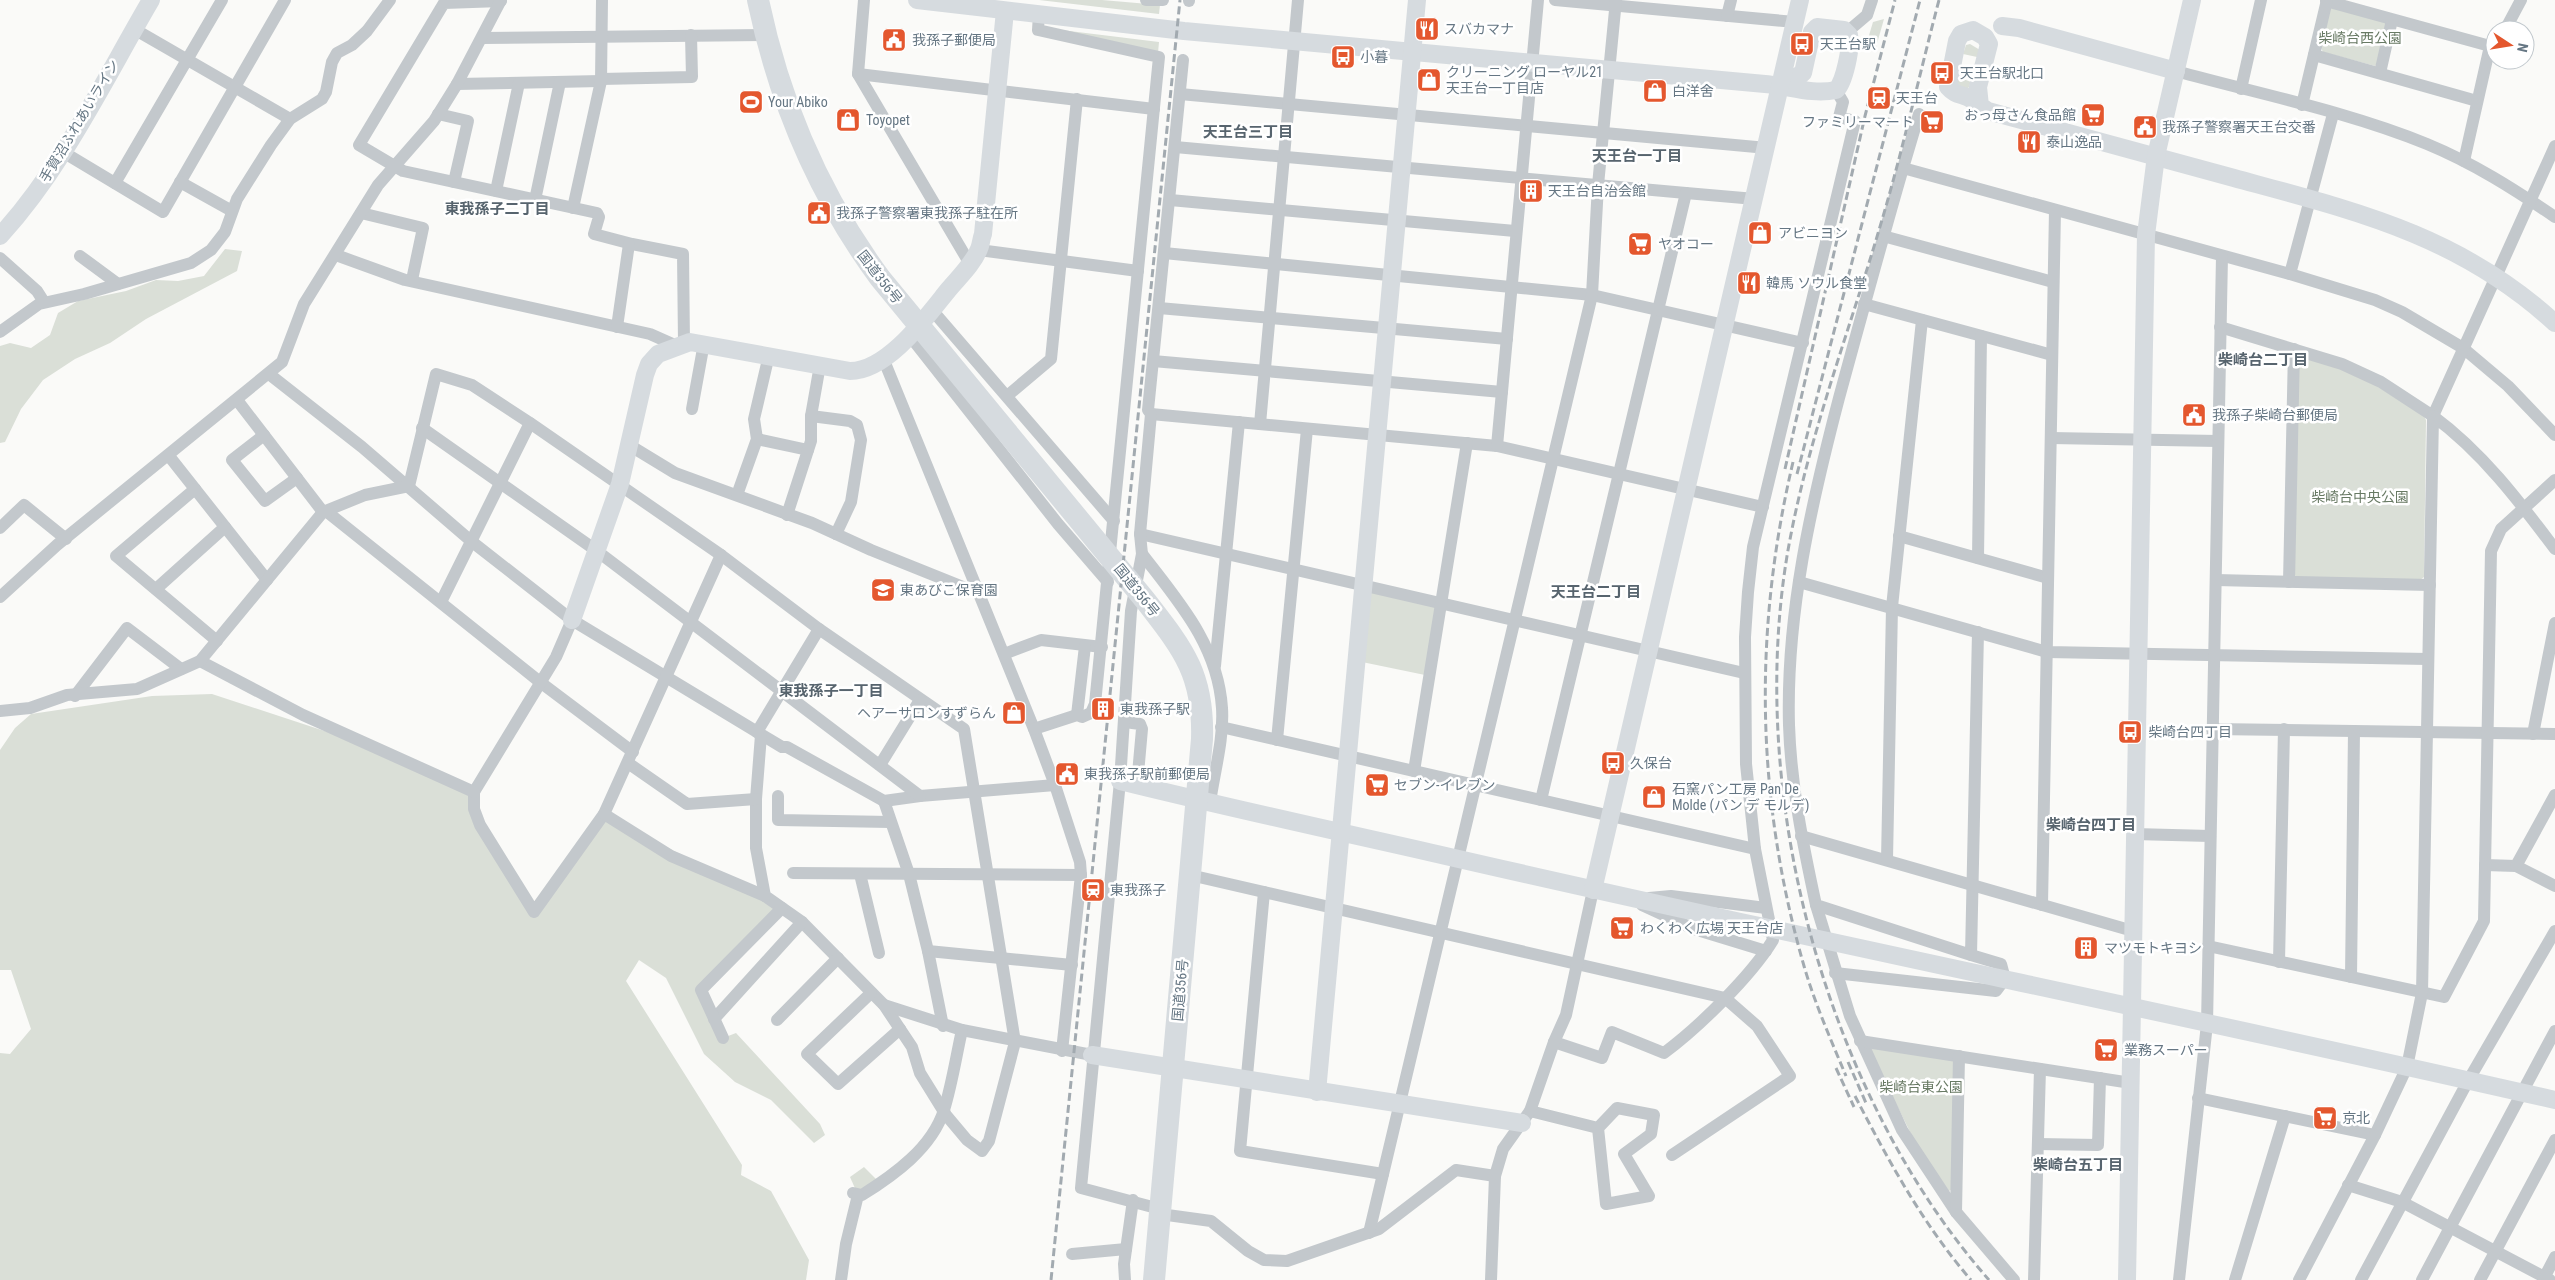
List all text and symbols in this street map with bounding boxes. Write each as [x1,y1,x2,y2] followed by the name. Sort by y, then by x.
[1414,16,1440,42] restaurant icon: スバカマナ
[2485,20,2535,70] north arrow
[1444,21,1514,37] place label: スバカマナ
[881,27,907,53] public building icon: 我孫子郵便局
[2318,30,2402,46] park label: 柴崎台西公園
[1789,31,1815,57] bus stop icon: 天王台駅
[912,32,996,48] place label: 我孫子郵便局
[1820,36,1876,52] place label: 天王台駅
[2514,42,2531,54] text: N
[1330,44,1356,70] bus stop icon: 小暮
[1360,49,1388,65] place label: 小暮
[36,57,122,185] street label: 手賀沼ふれあいライン
[1929,60,1955,86] bus stop icon: 天王台駅北口
[1446,64,1603,96] place label: クリーニング ローヤル21 天王台一丁目店
[1960,65,2044,81] place label: 天王台駅北口
[1416,67,1442,93] shop icon: クリーニング ローヤル21 天王台一丁目店
[1642,78,1668,104] shop icon: 白洋舍
[1672,83,1714,99] place label: 白洋舍
[1866,85,1892,111] station icon: 天王台
[738,89,764,115] sports icon: Your Abiko
[1896,90,1938,106] place label: 天王台
[768,94,828,110] place label: Your Abiko
[2080,102,2106,128] supermarket icon: おっ母さん食品館
[835,107,861,133] shop icon: Toyopet
[1964,107,2076,123] place label: おっ母さん食品館
[1919,109,1945,135] supermarket icon: ファミリーマート
[866,112,910,128] place label: Toyopet
[1802,114,1914,130] place label: ファミリーマート
[2132,114,2158,140] public building icon: 我孫子警察署天王台交番
[2162,119,2316,135] place label: 我孫子警察署天王台交番
[1203,123,1293,141] district label: 天王台三丁目
[2016,129,2042,155] restaurant icon: 泰山逸品
[2046,134,2102,150] place label: 泰山逸品
[1592,147,1682,165] district label: 天王台一丁目
[1518,178,1544,204] building icon: 天王台自治会館
[1548,183,1646,199] place label: 天王台自治会館
[444,200,550,218] district label: 東我孫子二丁目
[806,200,832,226] public building icon: 我孫子警察署東我孫子駐在所
[836,205,1018,221] place label: 我孫子警察署東我孫子駐在所
[1747,220,1773,246] shop icon: アビニヨン
[1778,225,1848,241] place label: アビニヨン
[1627,231,1653,257] supermarket icon: ヤオコー
[1658,236,1714,252] place label: ヤオコー
[854,247,906,307] street label: 国道356号
[1736,270,1762,296] restaurant icon: 韓馬 ソウル食堂
[1766,275,1867,291] place label: 韓馬 ソウル食堂
[2218,351,2308,369] district label: 柴崎台二丁目
[2181,402,2207,428] public building icon: 我孫子柴崎台郵便局
[2212,407,2338,423] place label: 我孫子柴崎台郵便局
[2311,489,2409,505] park label: 柴崎台中央公園
[1111,561,1163,619] street label: 国道356号
[870,577,896,603] school or university icon: 東あびこ保育園
[900,582,998,598] place label: 東あびこ保育園
[1551,583,1641,601] district label: 天王台二丁目
[778,682,884,700] district label: 東我孫子一丁目
[1090,696,1116,722] building icon: 東我孫子駅
[1001,700,1027,726] shop icon: ヘアーサロンすずらん
[1120,701,1190,717] place label: 東我孫子駅
[857,705,996,721] place label: ヘアーサロンすずらん
[2117,719,2143,745] bus stop icon: 柴崎台四丁目
[2148,724,2232,740] place label: 柴崎台四丁目
[1600,750,1626,776] bus stop icon: 久保台
[1630,755,1672,771] place label: 久保台
[1054,761,1080,787] public building icon: 東我孫子駅前郵便局
[1084,766,1210,782] place label: 東我孫子駅前郵便局
[1364,772,1390,798] supermarket icon: セブン-イレブン
[1394,777,1495,793] place label: セブン-イレブン
[1672,781,1810,814] place label: 石窯パン工房 Pan De Molde (パン デ モルデ)
[1641,784,1667,810] shop icon: 石窯パン工房 Pan De Molde (パン デ モルデ)
[2046,816,2136,834] district label: 柴崎台四丁目
[1080,877,1106,903] station icon: 東我孫子
[1110,882,1166,898] place label: 東我孫子
[1609,915,1635,941] supermarket icon: わくわく広場 天王台店
[1640,920,1783,936] place label: わくわく広場 天王台店
[2073,935,2099,961] building icon: マツモトキヨシ
[2104,940,2202,956] place label: マツモトキヨシ
[1169,958,1191,1022] street label: 国道356号
[2093,1037,2119,1063] supermarket icon: 業務スーパー
[2124,1042,2208,1058] place label: 業務スーパー
[1879,1079,1963,1095] park label: 柴崎台東公園
[2312,1105,2338,1131] supermarket icon: 京北
[2342,1110,2370,1126] place label: 京北
[2033,1156,2123,1174] district label: 柴崎台五丁目

